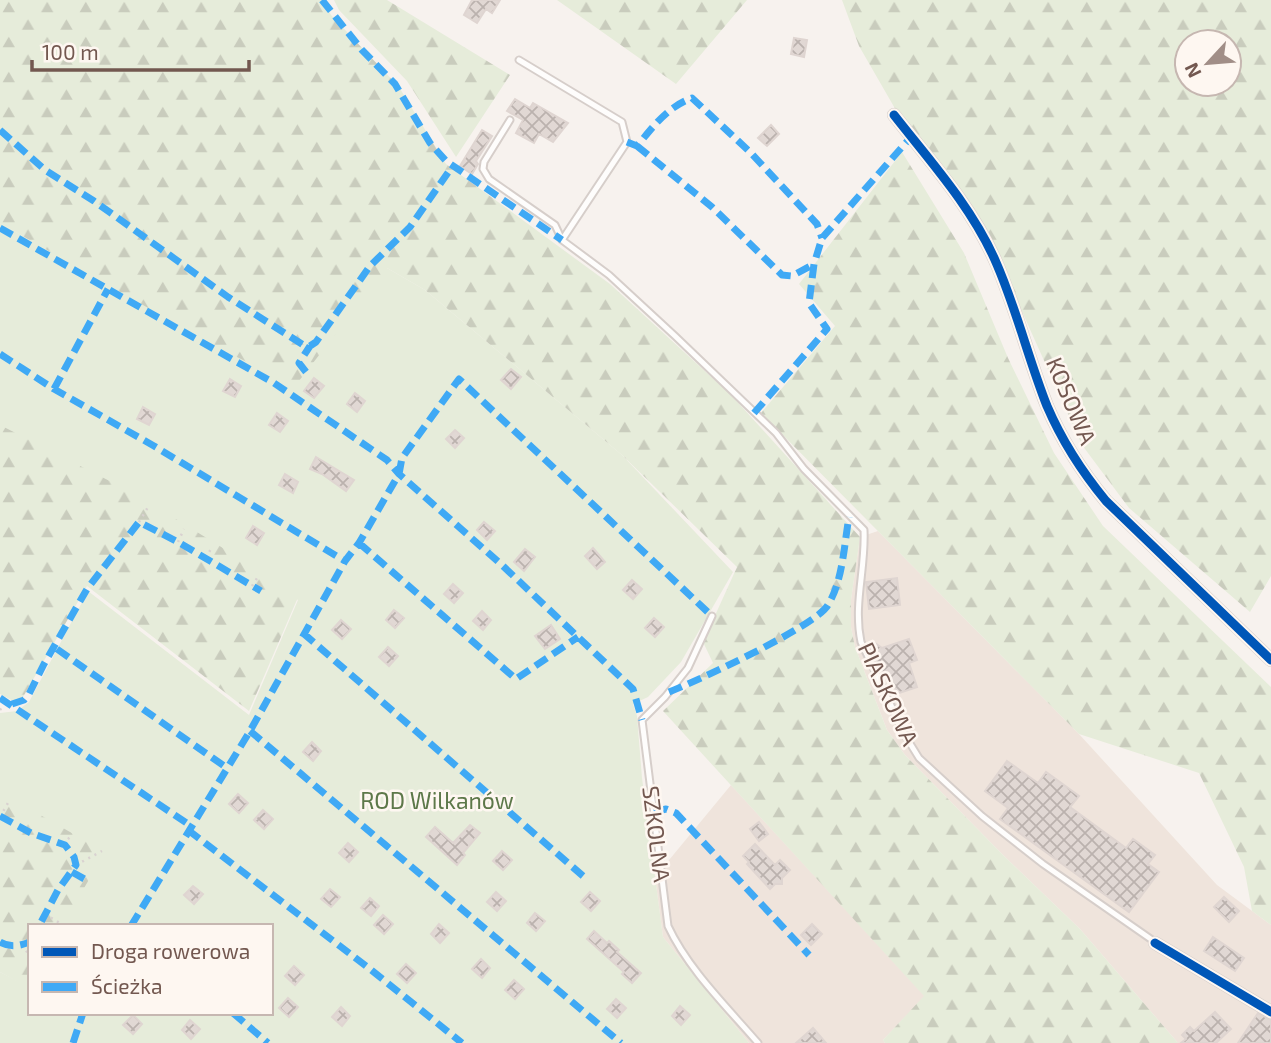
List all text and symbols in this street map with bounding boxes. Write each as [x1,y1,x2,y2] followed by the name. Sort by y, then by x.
[32,28,248,72] scale bar
[1173,28,1243,98] north arrow
[42,39,99,64] text: 100 m
[1179,59,1206,82] text: N
[1041,353,1103,449] street label: KOSOWA
[853,637,925,750] street label: PIASKOWA
[637,784,677,884] street label: SZKOLNA
[360,786,514,814] park label: ROD Wilkanów
[28,924,273,1015] legend
[91,938,250,963] text: Droga rowerowa
[91,973,162,998] text: Ścieżka

